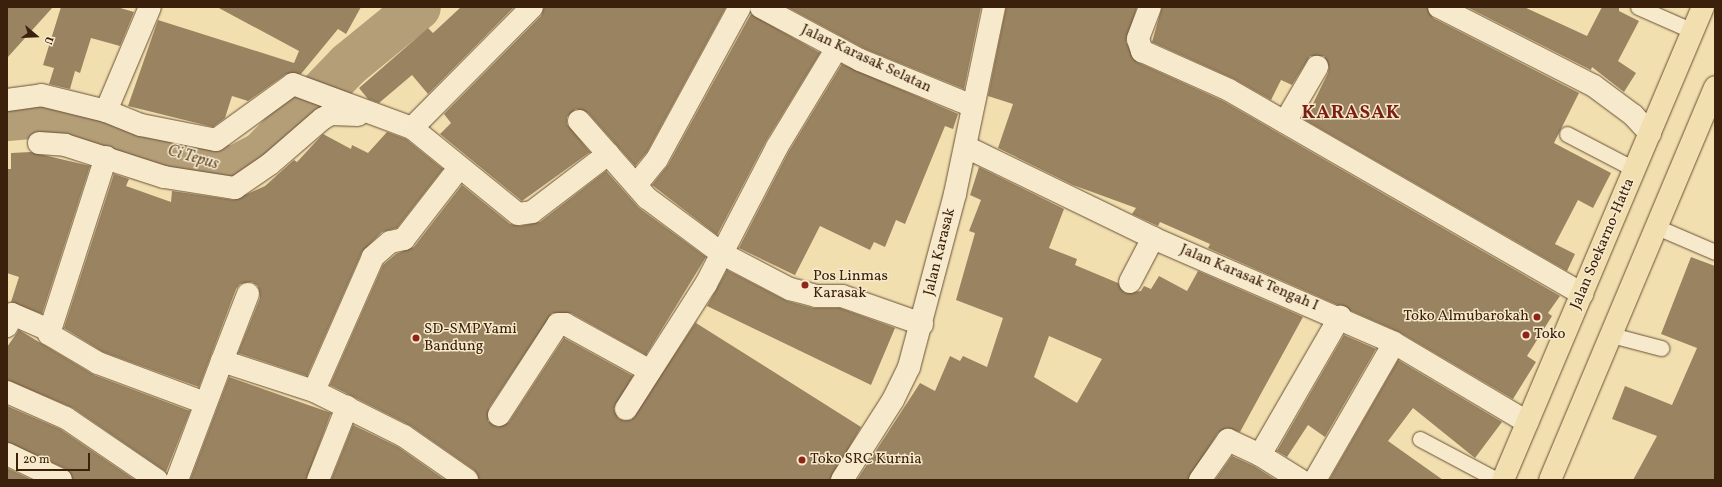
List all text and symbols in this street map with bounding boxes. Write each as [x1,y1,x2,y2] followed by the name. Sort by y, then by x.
[16,16,56,56] north arrow
[798,21,934,97] street label: Jalan Karasak Selatan
[40,34,56,46] text: U
[1302,103,1400,125] district label: KARASAK
[165,142,221,174] water label: Ci Tepus
[1567,176,1639,312] street label: Jalan Soekarno-Hatta
[920,206,960,298] street label: Jalan Karasak
[1177,241,1321,315] street label: Jalan Karasak Tengah I
[813,267,888,302] place label: Pos Linmas Karasak
[800,280,810,290] marker: Pos Linmas Karasak
[1403,308,1529,326] place label: Toko Almubarokah
[1532,312,1542,322] marker: Toko Almubarokah
[424,320,517,355] place label: SD-SMP Yami Bandung
[1534,326,1565,344] place label: Toko
[1521,330,1531,340] marker: Toko
[411,333,421,343] marker: SD-SMP Yami Bandung
[18,445,92,471] scale bar
[810,451,922,469] place label: Toko SRC Kurnia
[23,452,50,468] text: 20 m
[797,455,807,465] marker: Toko SRC Kurnia

